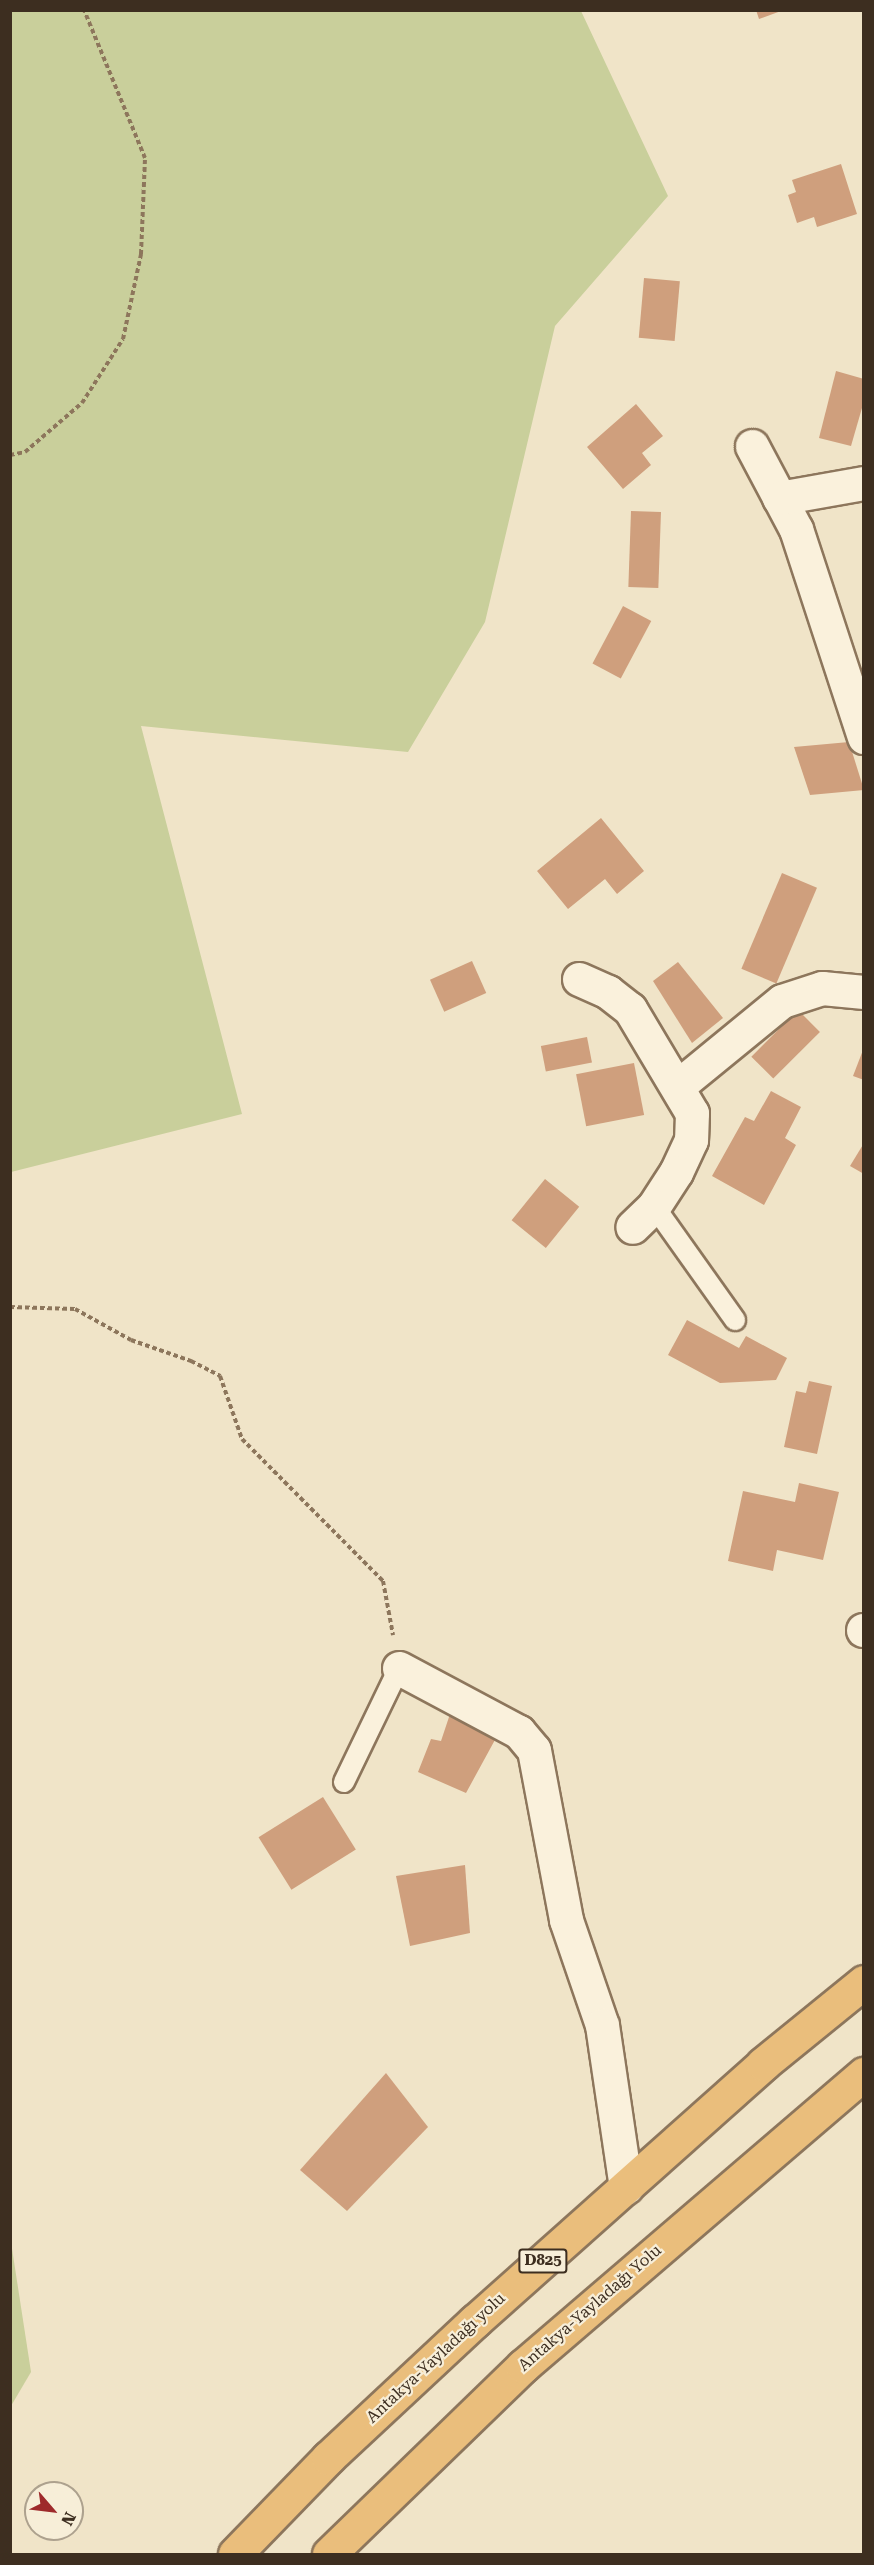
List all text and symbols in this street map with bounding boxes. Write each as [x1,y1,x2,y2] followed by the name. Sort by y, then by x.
[515,2241,665,2375] street label: Antakya-Yayladağı Yolu
[518,2249,568,2273] road number: D825
[363,2289,509,2427] street label: Antakya-Yayladağı yolu
[24,2481,84,2541] north arrow
[57,2509,80,2529] text: N

